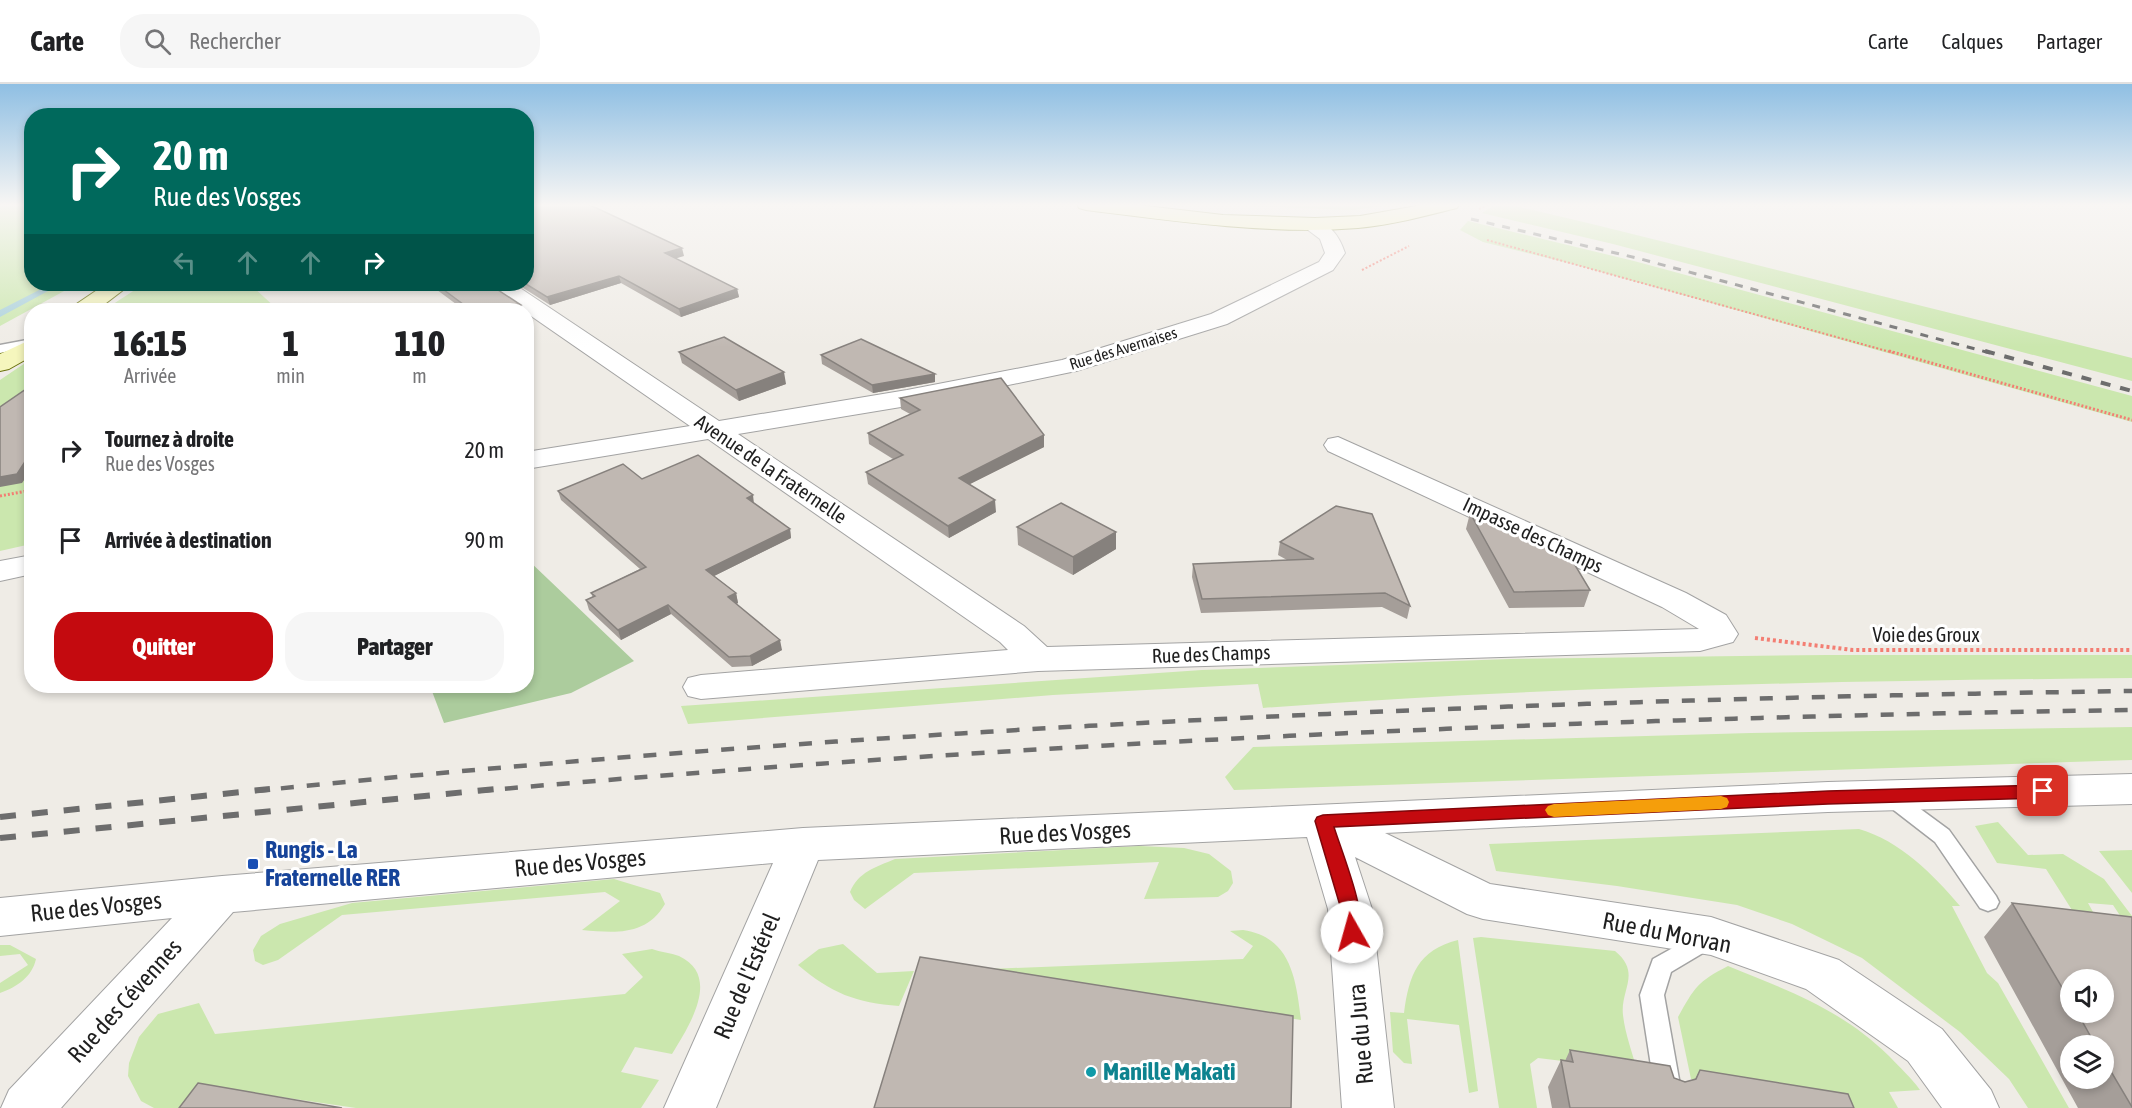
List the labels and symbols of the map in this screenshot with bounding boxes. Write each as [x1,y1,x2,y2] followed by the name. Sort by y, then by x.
[1067,323,1179,373] street label: Rue des Avernaises
[691,409,851,528] street label: Avenue de la Fraternelle
[1460,492,1607,577] street label: Impasse des Champs
[1872,623,1980,646] street label: Voie des Groux
[1151,640,1271,667] street label: Rue des Champs
[2017,765,2068,816] pin
[998,816,1131,849] street label: Rue des Vosges
[265,836,400,891] place label: Rungis - La Fraternelle RER
[513,843,647,882] street label: Rue des Vosges
[246,857,260,871] marker: Rungis - La Fraternelle RER
[29,886,163,927] street label: Rue des Vosges
[1320,900,1384,964] position arrow
[1600,907,1734,958] street label: Rue du Morvan
[708,908,785,1043] street label: Rue de l'Estérel
[62,933,187,1068] street label: Rue des Cévennes
[1343,983,1378,1086] street label: Rue du Jura
[1103,1058,1235,1085] place label: Manille Makati
[1084,1065,1098,1079] marker: Manille Makati

